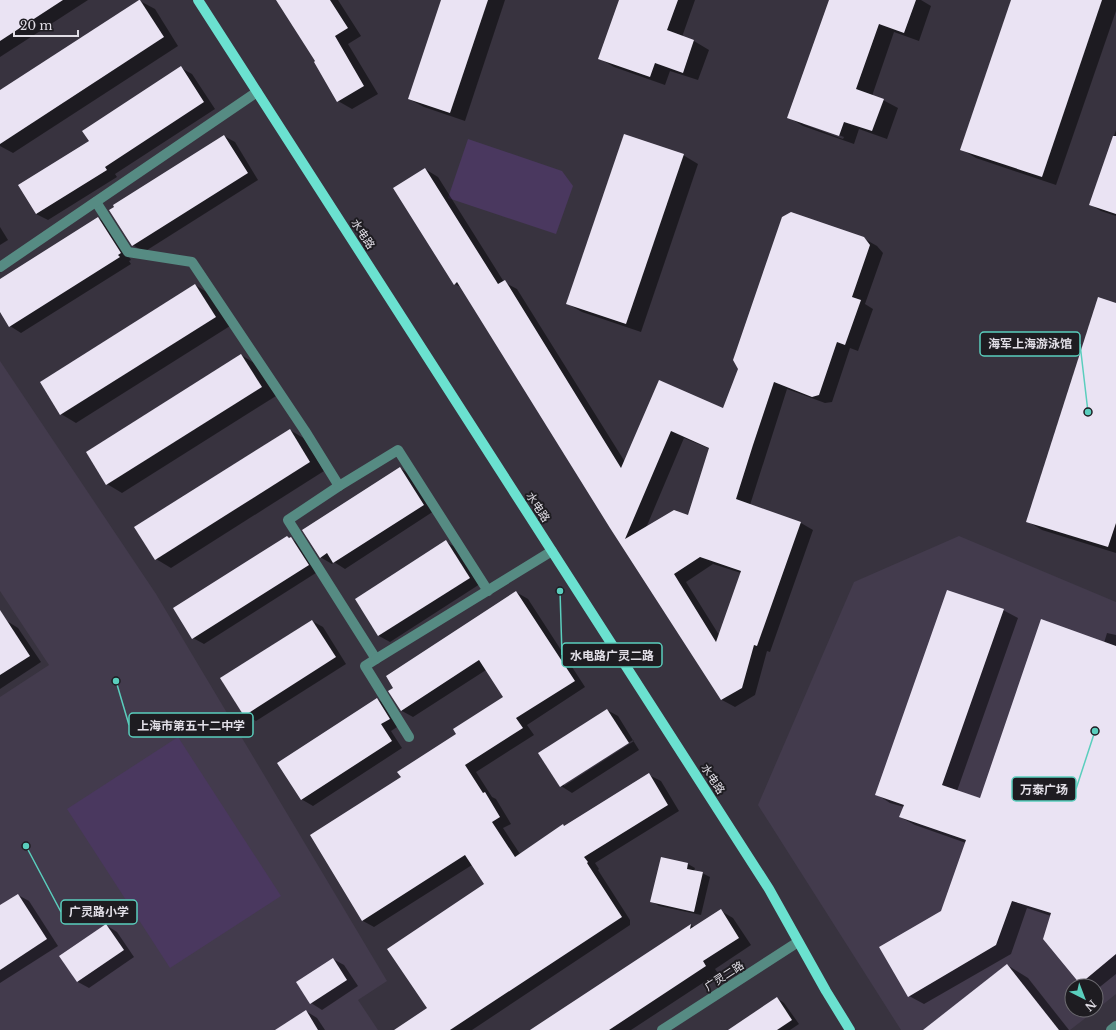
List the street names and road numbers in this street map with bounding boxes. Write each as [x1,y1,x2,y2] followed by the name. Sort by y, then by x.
[348,216,378,252] street label: 水电路
[523,489,553,525] street label: 水电路
[698,761,728,797] street label: 水电路
[702,958,746,994] street label: 广灵二路

